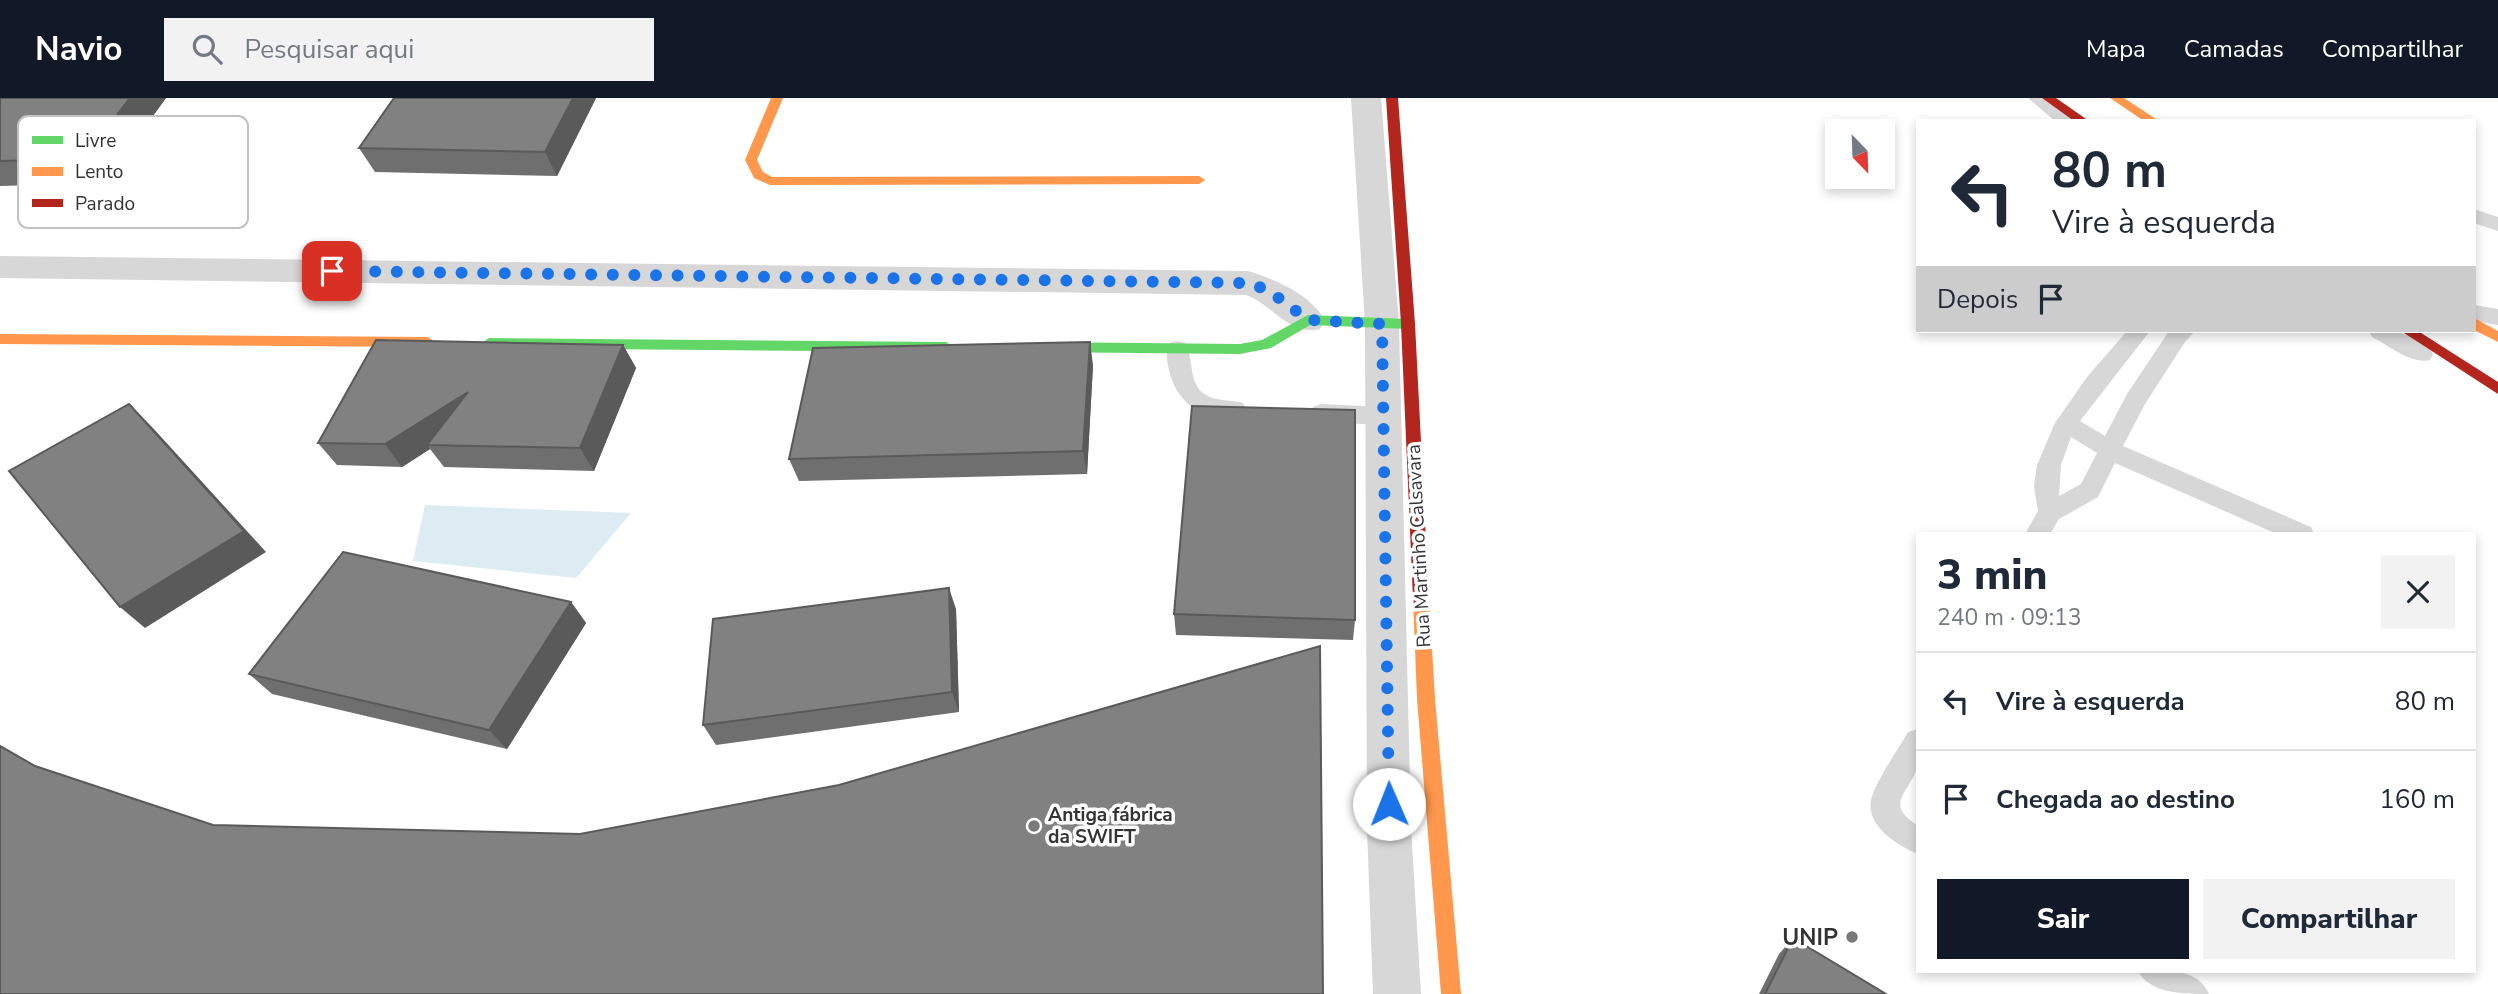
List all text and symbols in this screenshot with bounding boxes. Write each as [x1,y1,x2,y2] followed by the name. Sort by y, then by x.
[164,18,654,81] search box
[35,27,122,72] text: Navio
[188,30,226,68] icon: search
[244,32,414,67] text: Pesquisar aqui
[2086,33,2146,65] text: Mapa
[2184,33,2284,65] text: Camadas
[2322,33,2463,65] text: Compartilhar
[18,116,248,228] legend
[1825,119,1895,189] north arrow
[1825,119,1895,189] map controls
[75,128,116,154] text: Livre
[2052,137,2167,204] text: 80 m
[1937,147,2028,238] icon: left
[75,159,123,185] text: Lento
[75,191,135,217] text: Parado
[2052,201,2276,244] text: Vire à esquerda
[302,241,362,301] pin
[313,252,351,290] icon: arrive
[2032,280,2070,318] icon: arrive
[1937,282,2018,317] text: Depois
[1401,444,1437,648] street label: Rua Martinho Calsavara
[1937,547,2047,604] text: 3 min
[2381,555,2455,629] button: close
[1937,602,2082,633] text: 240 m · 09:13
[1937,682,1975,720] icon: left
[1996,684,2185,719] text: Vire à esquerda
[2395,684,2455,719] text: 80 m
[1352,767,1426,841] position arrow
[1937,780,1975,818] icon: arrive
[1996,782,2235,817] text: Chegada ao destino
[2379,782,2455,817] text: 160 m
[1048,802,1173,850] place label: Antiga fábrica da SWIFT
[1026,818,1042,834] marker: Antiga fábrica da SWIFT
[1937,879,2189,959] button: Sair
[2203,879,2455,959] button: Compartilhar
[1782,922,1838,953] place label: UNIP
[1844,929,1860,945] marker: UNIP

